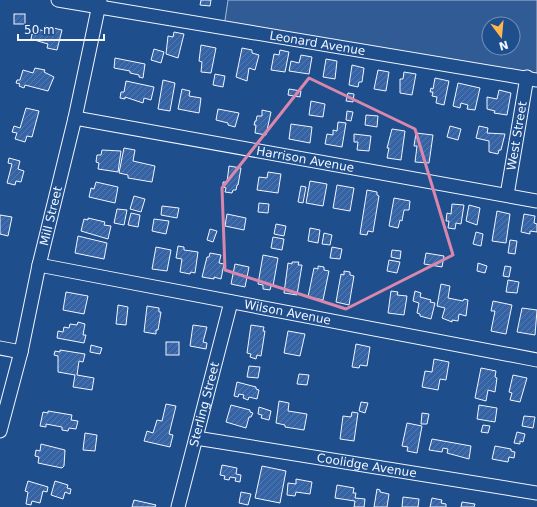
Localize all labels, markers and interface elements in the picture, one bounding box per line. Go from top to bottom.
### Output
scale bar [18,16,104,42]
north arrow [481,16,521,56]
text: 50 m [24,23,55,37]
street label: Leonard Avenue [268,28,366,58]
text: N [497,38,510,53]
street label: West Street [504,100,530,171]
street label: Harrison Avenue [255,144,355,175]
street label: Mill Street [37,185,65,247]
street label: Wilson Avenue [243,297,332,328]
street label: Sterling Street [187,360,222,448]
street label: Coolidge Avenue [316,451,418,480]

